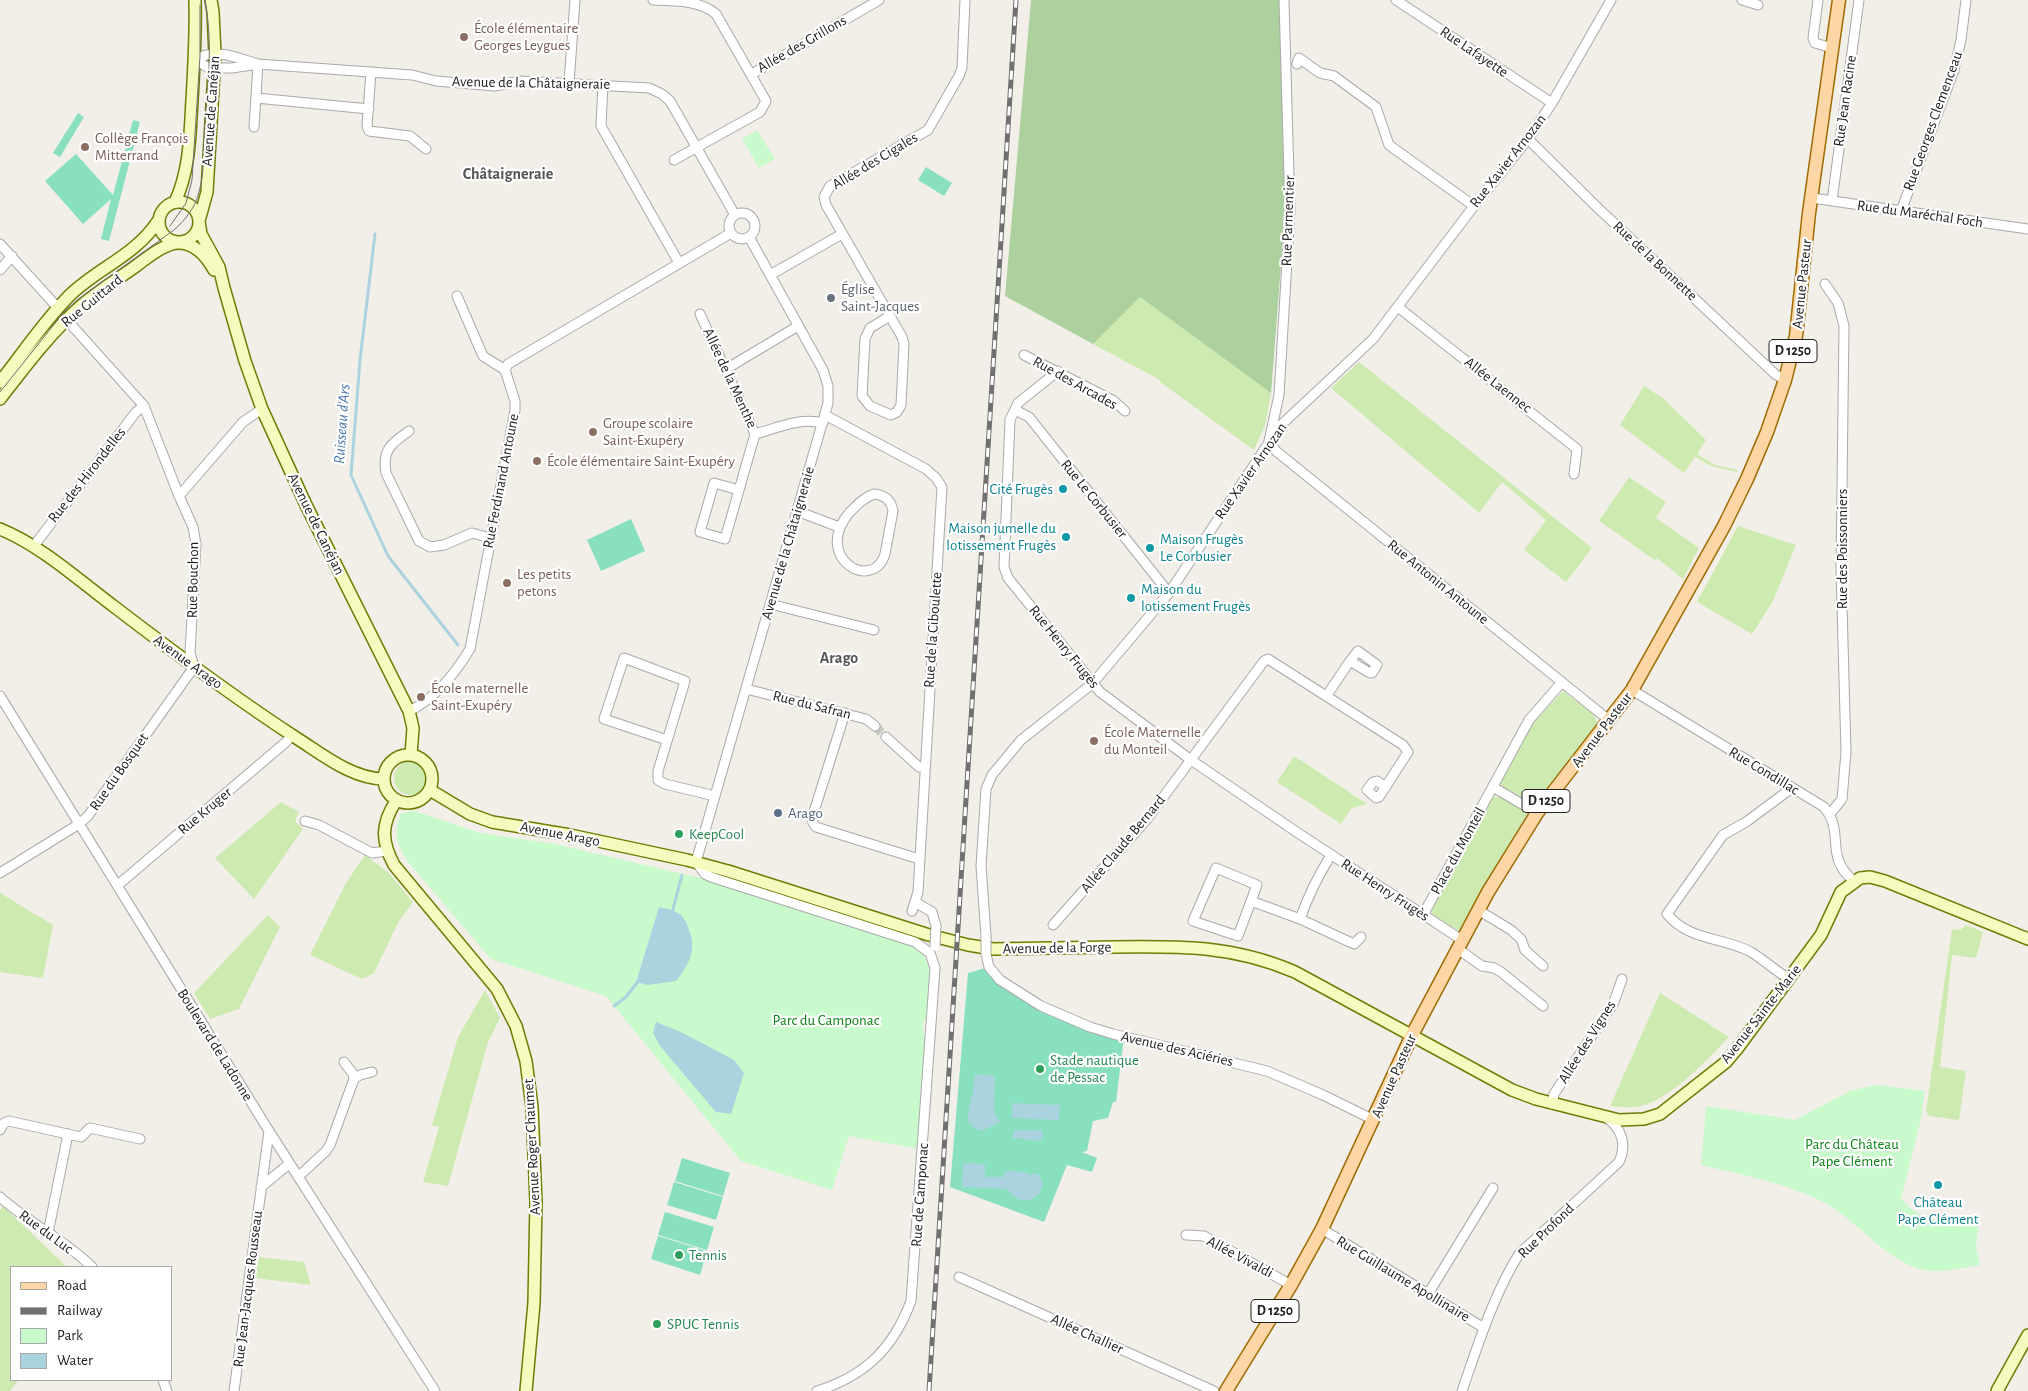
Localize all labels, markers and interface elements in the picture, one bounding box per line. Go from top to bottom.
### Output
street label: Allée des Grillons [754,11,850,77]
place label: École élémentaire Georges Leygues [474,19,578,54]
street label: Rue Lafayette [1436,23,1512,81]
marker: École élémentaire Georges Leygues [458,31,470,43]
street label: Rue Georges Clemenceau [1899,49,1967,193]
street label: Rue Jean Racine [1830,54,1860,148]
street label: Avenue de Canéjan [198,55,224,167]
street label: Avenue de la Châtaigneraie [452,73,610,93]
street label: Rue Xavier Arnozan [1466,111,1550,211]
street label: Allée des Cigales [829,128,921,194]
place label: Collège François Mitterrand [95,129,188,164]
marker: Collège François Mitterrand [79,141,91,153]
district label: Châtaigneraie [463,164,553,184]
street label: Rue Parmentier [1277,175,1299,267]
street label: Rue du Maréchal Foch [1856,196,1984,232]
street label: Rue de la Bonnette [1609,217,1701,305]
street label: Avenue Pasteur [1788,238,1816,330]
street label: Rue Guittard [58,271,126,331]
place label: Église Saint-Jacques [841,280,920,315]
marker: Église Saint-Jacques [825,292,837,304]
street label: Allée de la Menthe [699,325,761,431]
road number: D 1250 [1769,340,1817,362]
street label: Rue des Arcades [1030,352,1120,414]
street label: Allée Laennec [1461,353,1535,417]
water label: Ruisseau d'Ars [330,383,354,465]
street label: Rue Ferdinand Antoune [479,412,523,550]
place label: Groupe scolaire Saint-Exupéry [603,414,693,449]
street label: Rue Xavier Arnozan [1211,419,1291,523]
street label: Rue des Hirondelles [44,424,130,526]
marker: Groupe scolaire Saint-Exupéry [587,426,599,438]
place label: École élémentaire Saint-Exupéry [547,452,735,470]
marker: École élémentaire Saint-Exupéry [531,455,543,467]
street label: Rue Le Corbusier [1057,456,1131,542]
street label: Avenue de la Châtaigneraie [758,464,818,622]
street label: Avenue de Canéjan [284,470,348,578]
place label: Cité Frugès [989,480,1053,498]
marker: Cité Frugès [1057,483,1069,495]
street label: Rue des Poissonniers [1833,489,1851,609]
place label: Maison jumelle du lotissement Frugès [946,519,1056,554]
place label: Maison Frugès Le Corbusier [1160,530,1243,565]
marker: Maison jumelle du lotissement Frugès [1060,531,1072,543]
street label: Rue Antonin Antoune [1384,536,1492,628]
street label: Rue Bouchon [183,542,203,618]
marker: Maison Frugès Le Corbusier [1144,542,1156,554]
place label: Les petits petons [517,565,571,600]
street label: Rue de la Ciboulette [920,571,946,689]
marker: Les petits petons [501,577,513,589]
place label: Maison du lotissement Frugès [1141,580,1251,615]
marker: Maison du lotissement Frugès [1125,592,1137,604]
street label: Rue Henry Frugès [1025,602,1103,692]
street label: Avenue Arago [150,631,226,693]
district label: Arago [820,648,858,668]
place label: École maternelle Saint-Exupéry [431,679,528,714]
street label: Rue du Safran [771,687,853,723]
street label: Avenue Pasteur [1568,689,1636,771]
marker: École maternelle Saint-Exupéry [415,691,427,703]
place label: École Maternelle du Monteil [1104,723,1201,758]
street label: Rue du Bosquet [86,730,152,814]
marker: École Maternelle du Monteil [1088,735,1100,747]
street label: Rue Condillac [1726,743,1802,799]
street label: Rue Kruger [174,783,236,839]
road number: D 1250 [1522,789,1570,812]
street label: Allée Claude Bernard [1077,791,1169,897]
place label: Arago [788,804,823,822]
street label: Place du Monteil [1427,804,1489,898]
marker: Arago [772,807,784,819]
street label: Avenue Arago [519,817,601,851]
place label: KeepCool [689,825,744,843]
marker: KeepCool [673,828,685,840]
street label: Rue Henry Frugès [1337,855,1433,925]
street label: Avenue de la Forge [1002,938,1112,958]
street label: Avenue Sainte-Marie [1717,961,1805,1067]
street label: Boulevard de Ladonne [173,986,257,1104]
street label: Allée des Vignes [1554,997,1620,1087]
park label: Parc du Camponac [772,1011,880,1029]
street label: Avenue des Aciéries [1119,1027,1235,1071]
street label: Avenue Pasteur [1367,1031,1421,1121]
place label: Stade nautique de Pessac [1050,1051,1139,1086]
marker: Stade nautique de Pessac [1034,1063,1046,1075]
street label: Avenue Roger Chaumet [519,1078,545,1216]
park label: Parc du Château Pape Clément [1805,1135,1899,1170]
street label: Rue de Camponac [907,1142,933,1248]
marker: Château Pape Clément [1932,1179,1944,1191]
place label: Château Pape Clément [1897,1193,1979,1228]
street label: Rue Profond [1514,1200,1578,1262]
street label: Rue du Luc [15,1206,77,1258]
street label: Rue Jean-Jacques Rousseau [229,1210,267,1368]
street label: Allée Vivaldi [1204,1232,1276,1282]
street label: Rue Guillaume Apollinaire [1333,1232,1473,1326]
place label: Tennis [689,1246,727,1264]
marker: Tennis [673,1249,685,1261]
legend [10,1266,172,1381]
text: Road [57,1278,87,1293]
road number: D 1250 [1251,1300,1299,1322]
text: Railway [57,1303,102,1318]
street label: Allée Challier [1048,1310,1126,1358]
place label: SPUC Tennis [667,1315,739,1333]
marker: SPUC Tennis [651,1318,663,1330]
text: Park [57,1328,83,1343]
text: Water [57,1353,93,1368]

